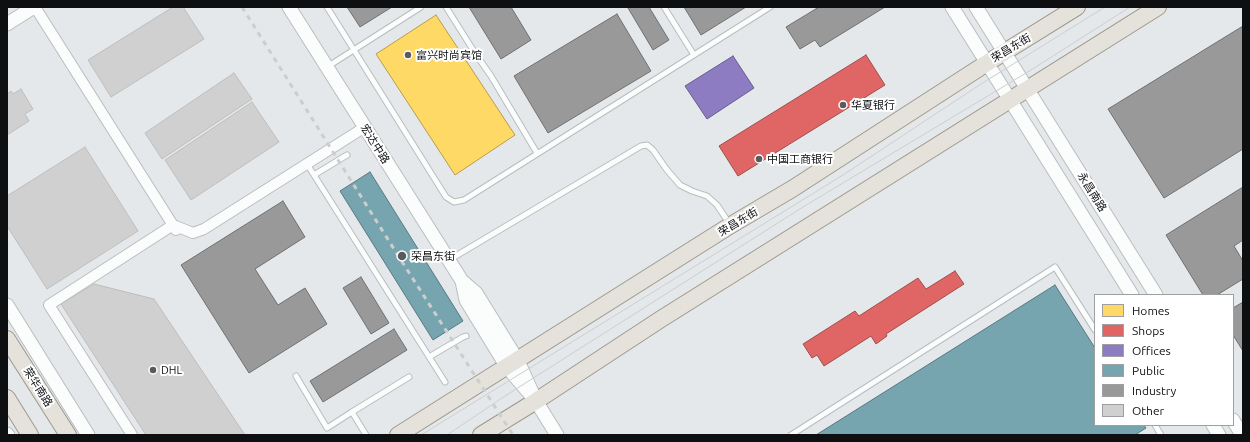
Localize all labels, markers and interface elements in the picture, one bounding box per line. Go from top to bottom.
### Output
street label: 荣昌东街 [989,31,1033,65]
place label: 富兴时尚宾馆 [416,48,482,62]
marker: 富兴时尚宾馆 [403,50,413,60]
place label: 华夏银行 [851,98,895,112]
marker: 华夏银行 [838,100,848,110]
street label: 宏达中路 [358,122,392,166]
place label: 中国工商银行 [767,152,833,166]
marker: 中国工商银行 [754,154,764,164]
street label: 永昌南路 [1075,170,1109,214]
street label: 荣昌东街 [716,205,760,239]
place label: 荣昌东街 [411,249,455,263]
marker: 荣昌东街 [396,250,408,262]
legend [1094,294,1234,426]
text: Homes [1132,304,1170,317]
text: Shops [1132,324,1164,337]
text: Offices [1132,344,1171,357]
place label: DHL [161,363,182,377]
text: Public [1132,364,1165,377]
street label: 荣华南路 [21,365,55,409]
marker: DHL [148,365,158,375]
text: Industry [1132,384,1176,397]
text: Other [1132,404,1164,417]

